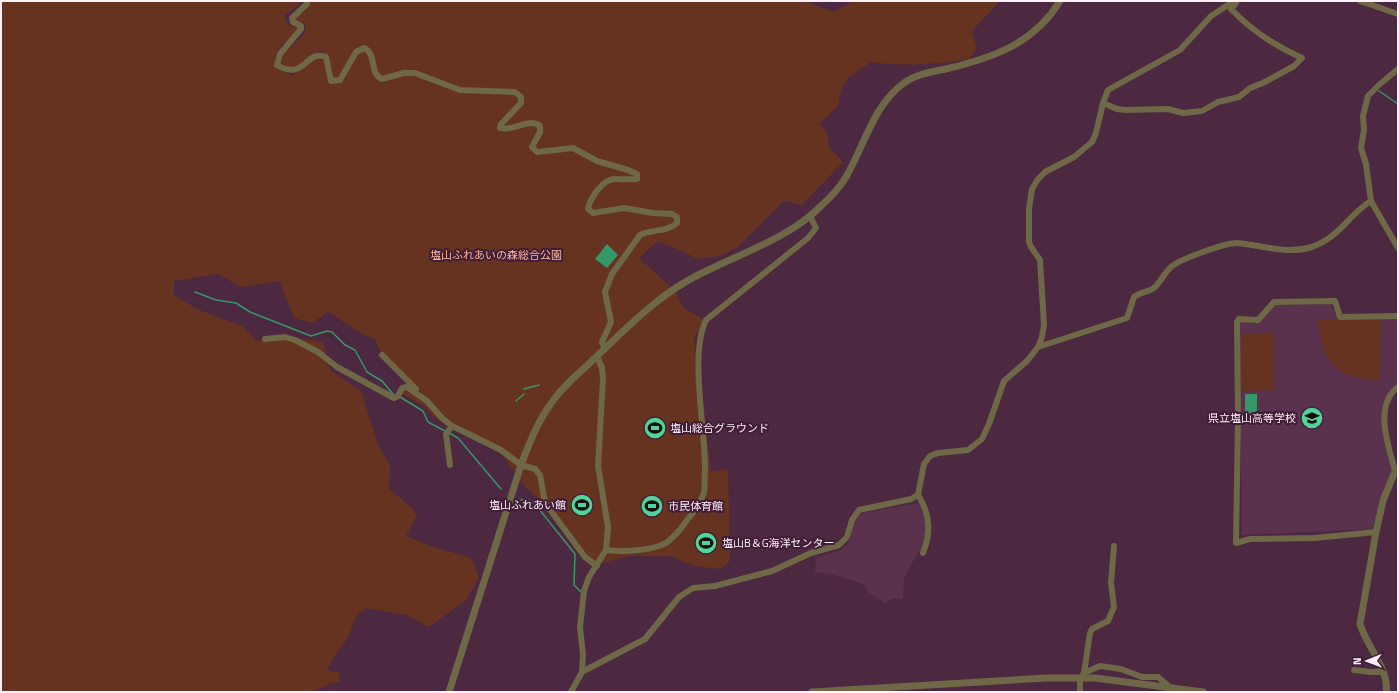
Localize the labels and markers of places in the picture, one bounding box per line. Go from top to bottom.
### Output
school or university icon: 県立塩山高等学校 [1299,405,1325,431]
place label: 県立塩山高等学校 [1208,410,1296,426]
sports icon: 塩山総合グラウンド [642,415,668,441]
place label: 塩山総合グラウンド [670,420,769,436]
sports icon: 塩山ふれあい館 [569,492,595,518]
sports icon: 市民体育館 [639,493,665,519]
place label: 塩山ふれあい館 [489,497,566,513]
place label: 市民体育館 [668,498,723,514]
sports icon: 塩山B＆G海洋センター [693,530,719,556]
place label: 塩山B＆G海洋センター [722,535,835,551]

